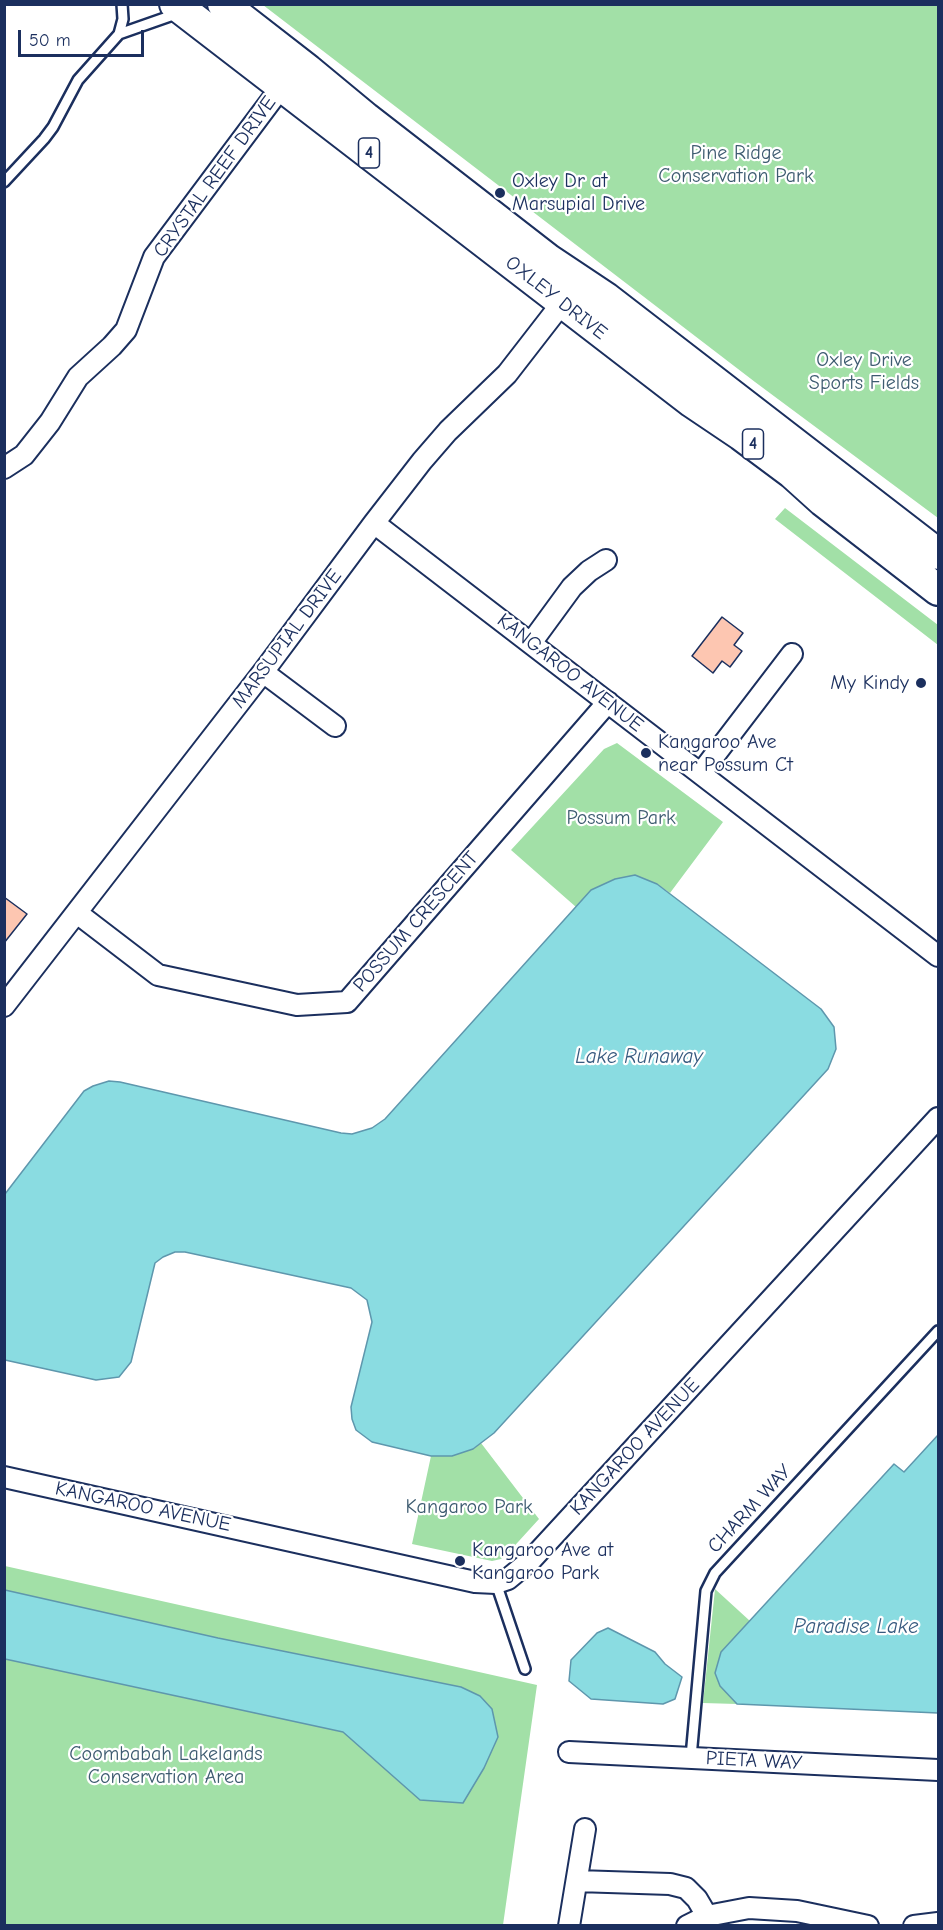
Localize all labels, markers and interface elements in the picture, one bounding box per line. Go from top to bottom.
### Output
scale bar [21,18,147,56]
text: 50 m [29,30,71,51]
street label: CRYSTAL REEF DRIVE [148,92,282,262]
road number: 4 [358,138,380,168]
park label: Pine Ridge Conservation Park [658,141,814,188]
place label: Oxley Dr at Marsupial Drive [512,169,645,216]
marker: Oxley Dr at Marsupial Drive [493,186,507,200]
street label: OXLEY DRIVE [500,251,612,345]
park label: Oxley Drive Sports Fields [809,348,919,395]
road number: 4 [742,429,764,459]
street label: MARSUPIAL DRIVE [227,565,347,713]
street label: KANGAROO AVENUE [492,608,648,738]
place label: My Kindy [830,671,909,695]
marker: My Kindy [914,676,928,690]
place label: Kangaroo Ave near Possum Ct [658,730,793,777]
marker: Kangaroo Ave near Possum Ct [639,746,653,760]
park label: Possum Park [566,806,676,830]
street label: POSSUM CRESCENT [348,847,484,997]
water label: Lake Runaway [575,1044,703,1070]
street label: KANGAROO AVENUE [565,1373,705,1521]
street label: CHARM WAY [703,1460,797,1558]
street label: KANGAROO AVENUE [53,1477,233,1537]
park label: Kangaroo Park [405,1495,533,1519]
place label: Kangaroo Ave at Kangaroo Park [472,1538,613,1585]
marker: Kangaroo Ave at Kangaroo Park [453,1554,467,1568]
water label: Paradise Lake [793,1614,919,1640]
park label: Coombabah Lakelands Conservation Area [69,1742,263,1789]
street label: PIETA WAY [705,1746,803,1776]

